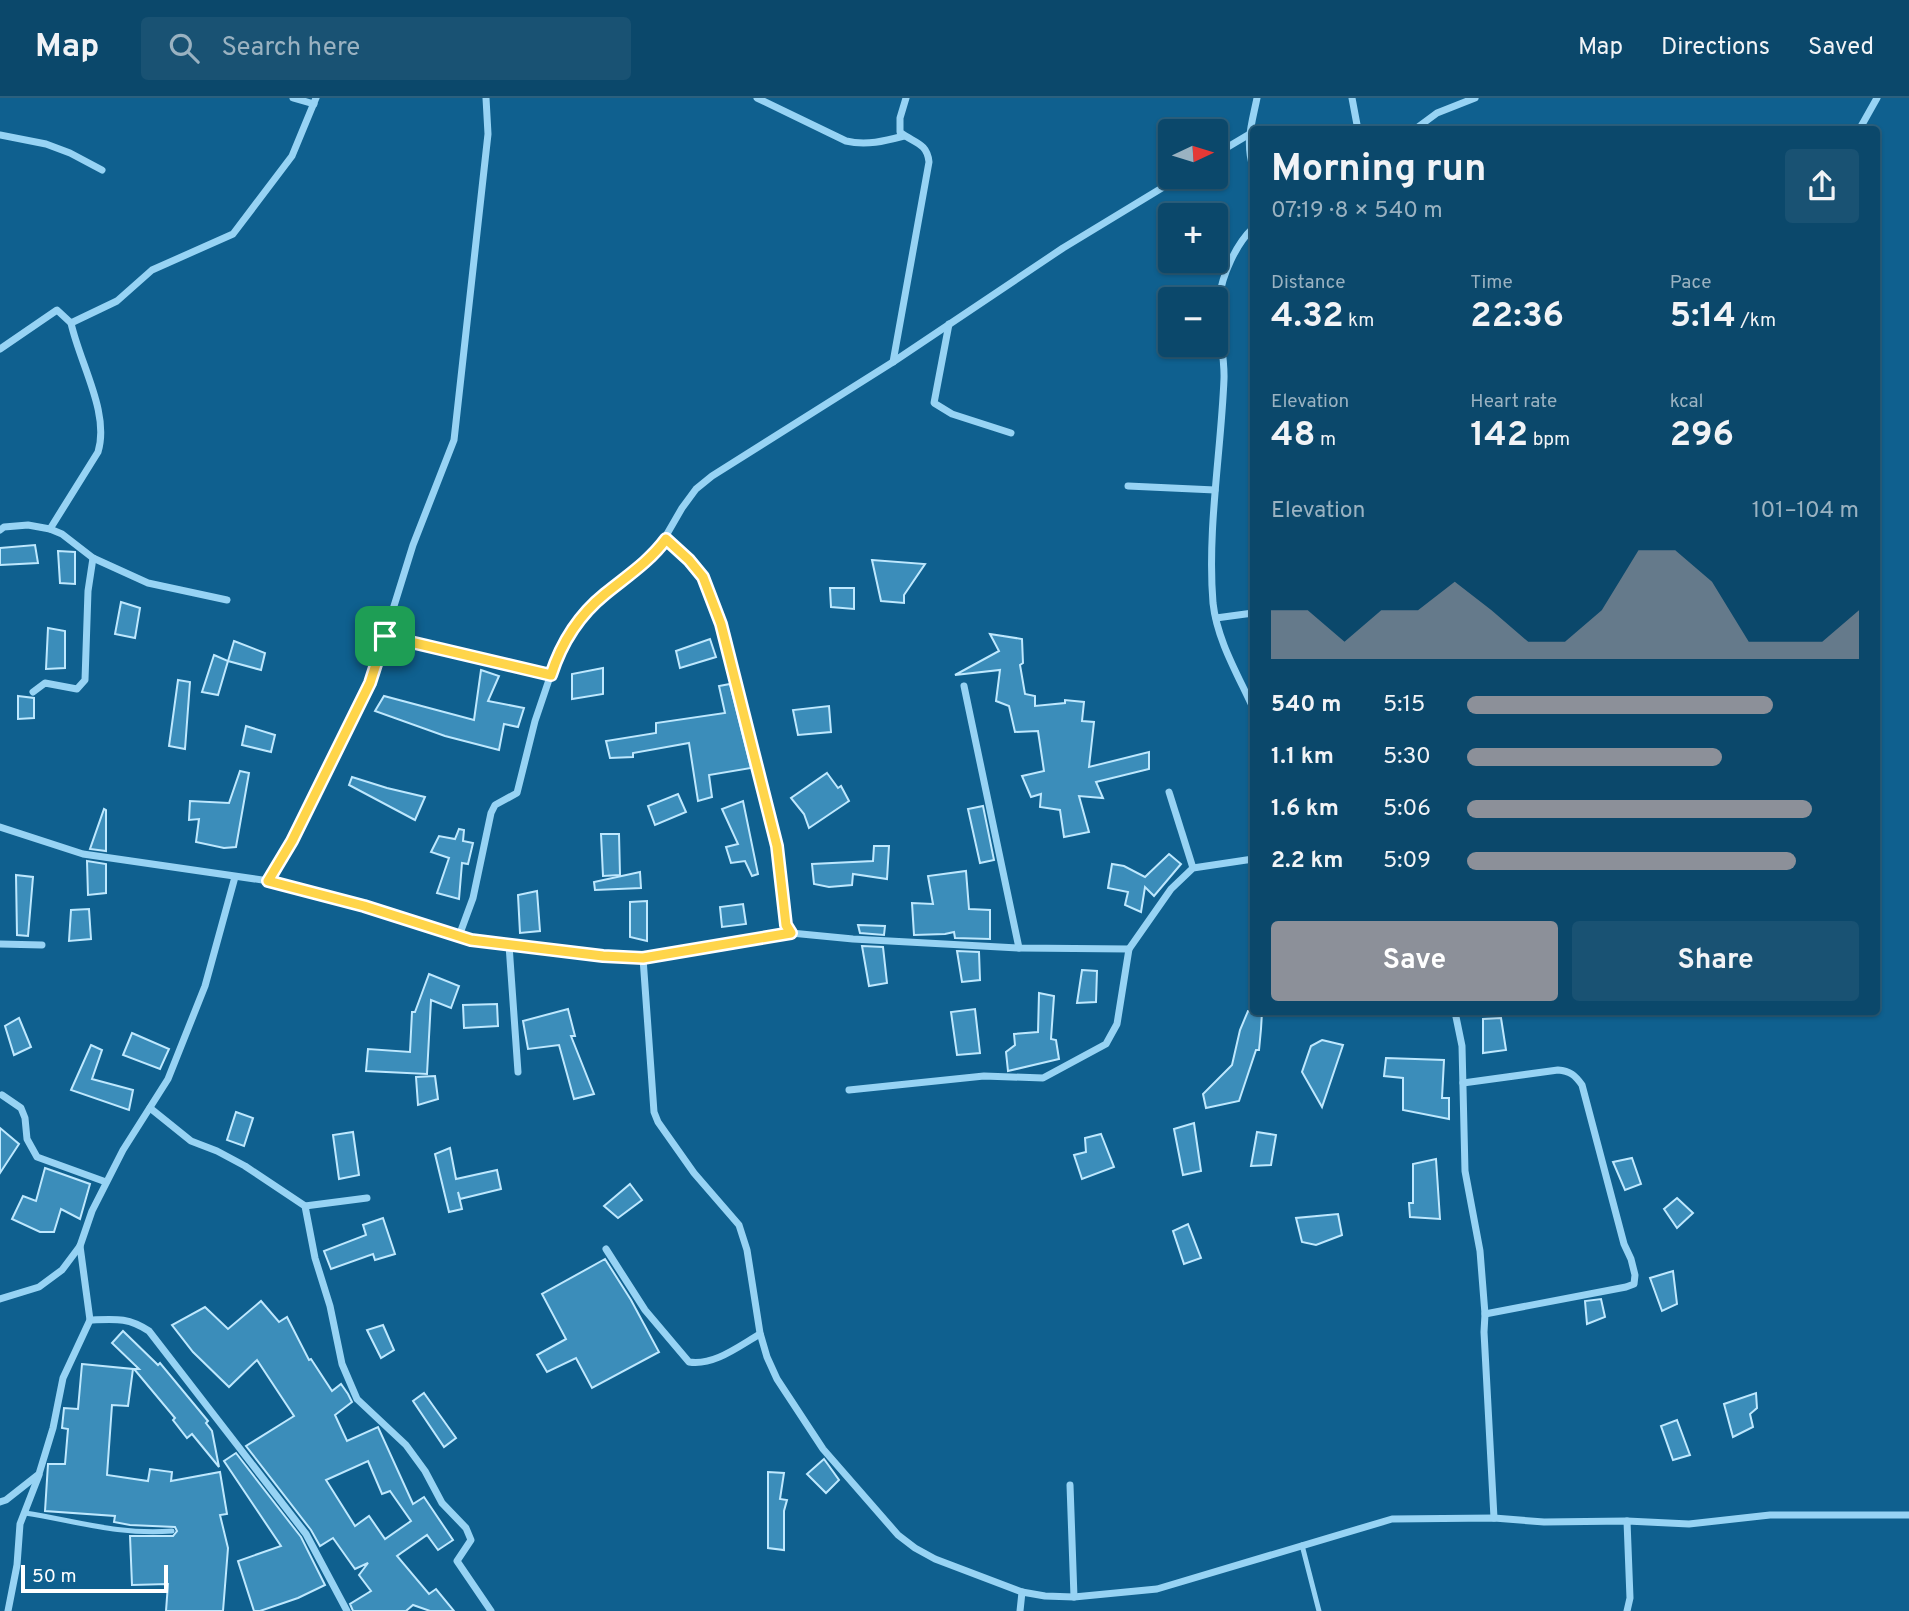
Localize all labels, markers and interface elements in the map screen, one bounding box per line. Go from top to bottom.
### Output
search box [141,17,631,80]
text: Map [35,27,99,69]
icon: search [165,29,203,67]
text: Search here [221,32,360,65]
text: Map [1578,33,1623,63]
text: Directions [1661,33,1770,63]
text: Saved [1808,33,1874,63]
north arrow [1158,119,1228,189]
map controls [1158,119,1228,357]
text: Morning run [1271,146,1487,195]
button: share [1785,149,1859,223]
text: 07:19 · 8 × 540 m [1271,197,1443,226]
button: + [1158,203,1228,273]
text: Distance [1271,271,1346,295]
text: Time [1470,271,1513,295]
text: Pace [1670,271,1711,295]
button: − [1158,287,1228,357]
text: 4.32 [1271,295,1344,339]
text: 22:36 [1470,295,1564,339]
text: 5:14 [1670,295,1736,339]
text: km [1344,309,1374,333]
text: /km [1736,309,1776,333]
text: Elevation [1271,390,1349,414]
text: Heart rate [1470,390,1557,414]
text: kcal [1670,390,1703,414]
text: 48 [1271,414,1316,458]
text: 142 [1470,414,1528,458]
text: 296 [1670,414,1734,458]
text: m [1316,428,1336,452]
text: bpm [1528,428,1570,452]
text: Elevation [1271,497,1366,526]
text: 101–104 m [1752,497,1859,526]
pin [355,606,415,666]
icon: arrive [366,617,404,655]
text: 540 m [1271,691,1341,720]
text: 5:15 [1383,691,1425,720]
text: 1.1 km [1271,743,1334,772]
text: 5:30 [1383,743,1431,772]
text: 1.6 km [1271,795,1339,824]
text: 5:06 [1383,795,1431,824]
text: 2.2 km [1271,847,1344,876]
text: 5:09 [1383,847,1431,876]
button: Save [1271,921,1558,1001]
button: Share [1572,921,1859,1001]
scale bar [21,1562,168,1594]
text: 50 m [32,1565,77,1589]

